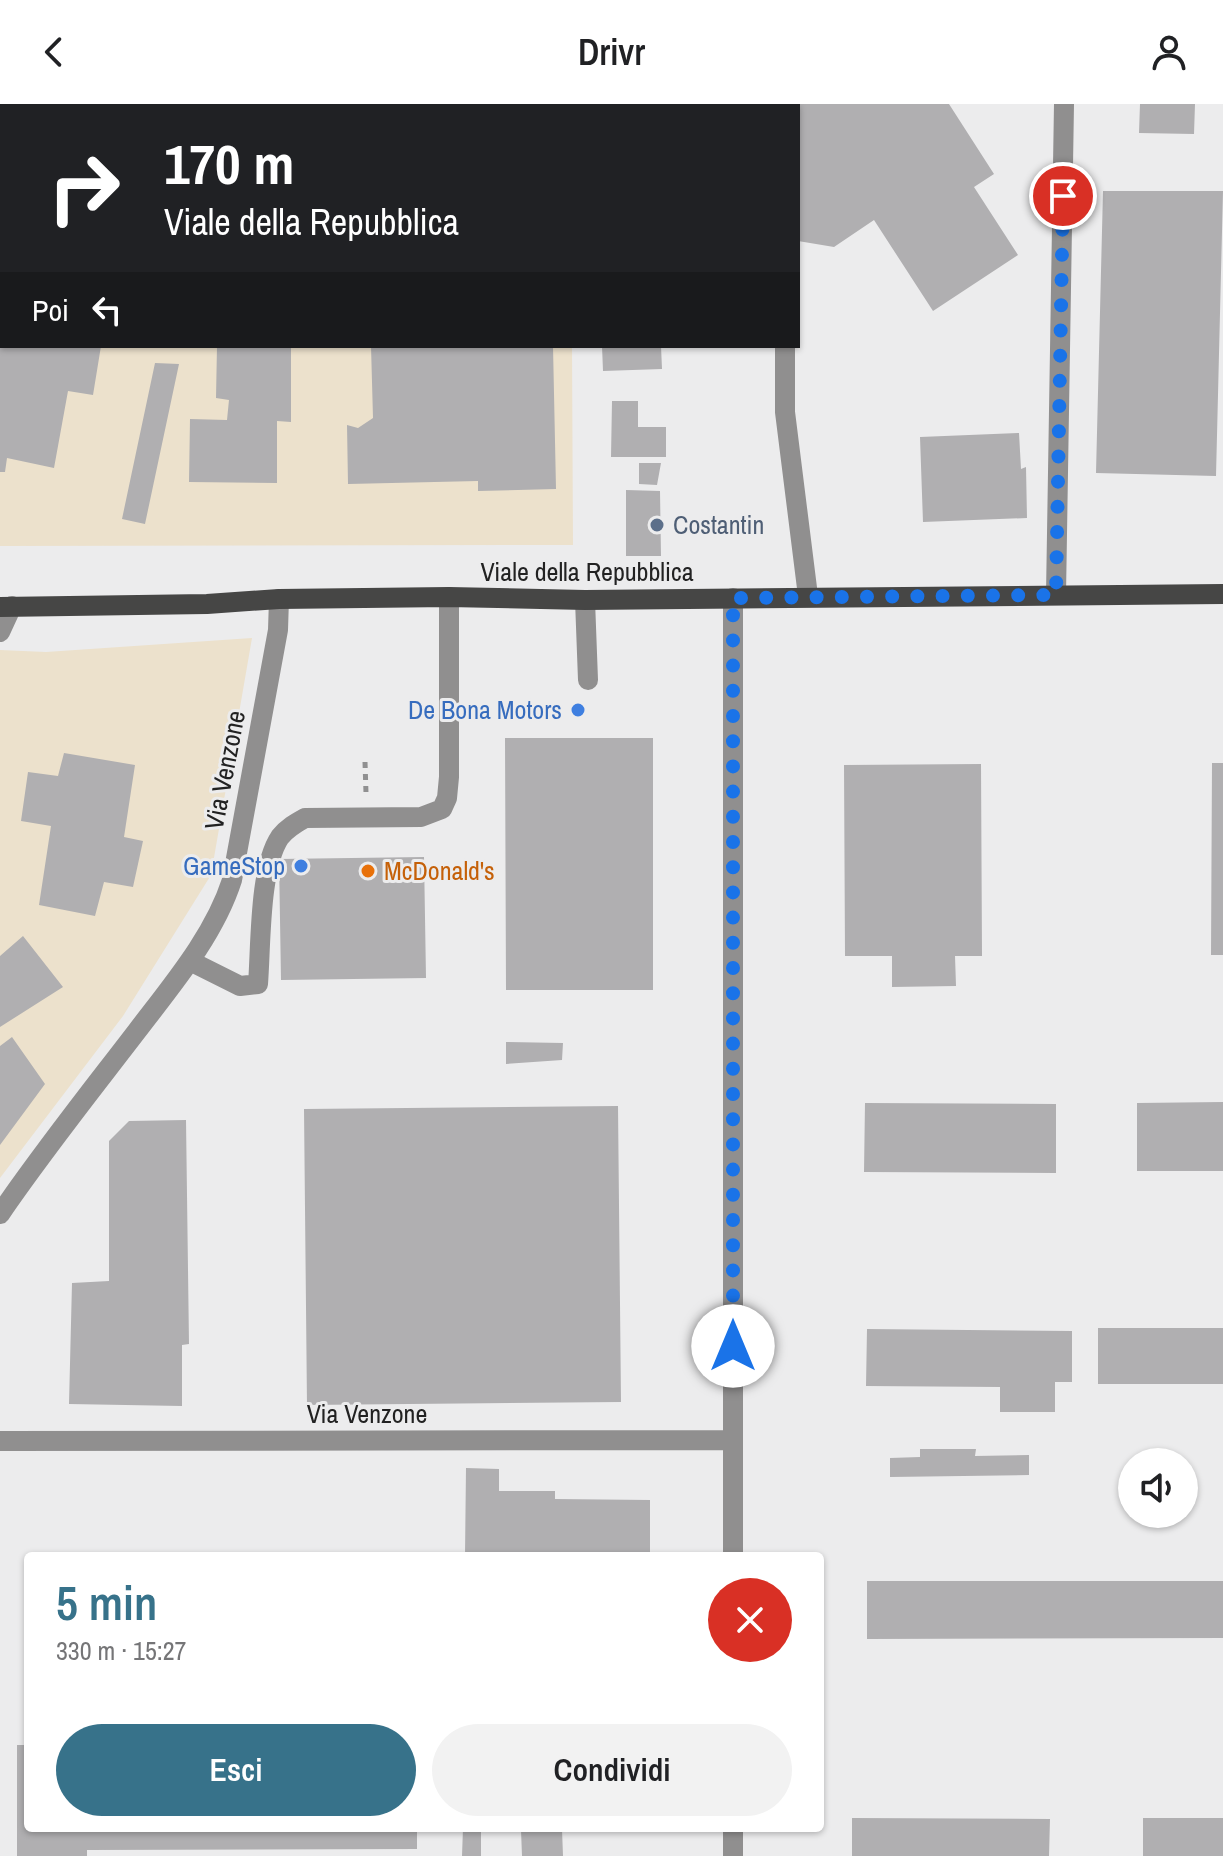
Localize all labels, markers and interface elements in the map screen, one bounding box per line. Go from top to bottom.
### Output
text: Drivr [578,28,645,76]
icon: back [32,30,76,74]
icon: person [1147,30,1191,74]
text: 170 m [164,126,294,201]
icon: right [32,136,136,240]
pin [1029,162,1097,230]
icon: arrive [1041,174,1085,218]
text: Viale della Repubblica [164,198,459,246]
icon: left [85,288,129,332]
text: Poi [32,290,69,330]
place label: Costantin [673,507,764,542]
marker: Costantin [648,516,666,534]
street label: Viale della Repubblica [481,554,694,589]
place label: De Bona Motors [408,692,562,727]
marker: De Bona Motors [569,701,587,719]
street label: Via Venzone [196,707,253,832]
place label: GameStop [183,848,285,883]
place label: McDonald's [384,853,495,888]
marker: GameStop [292,857,310,875]
marker: McDonald's [359,862,377,880]
position arrow [691,1304,775,1388]
street label: Via Venzone [307,1396,427,1431]
map controls [1118,1448,1198,1528]
button: sound [1118,1448,1198,1528]
text: 5 min [56,1570,157,1635]
button: close [708,1578,792,1662]
text: 330 m · 15:27 [56,1633,186,1668]
button: Esci [56,1724,416,1816]
button: Condividi [432,1724,792,1816]

